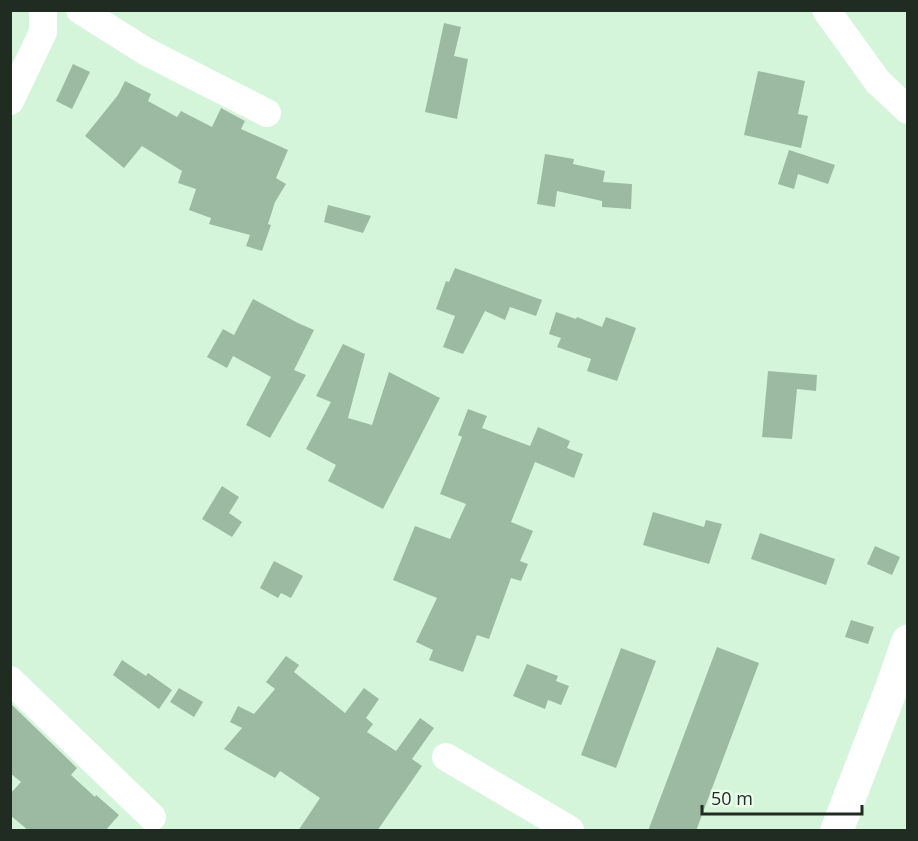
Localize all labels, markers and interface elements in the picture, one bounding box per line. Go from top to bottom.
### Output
scale bar [702,778,862,816]
text: 50 m [711,786,753,810]

